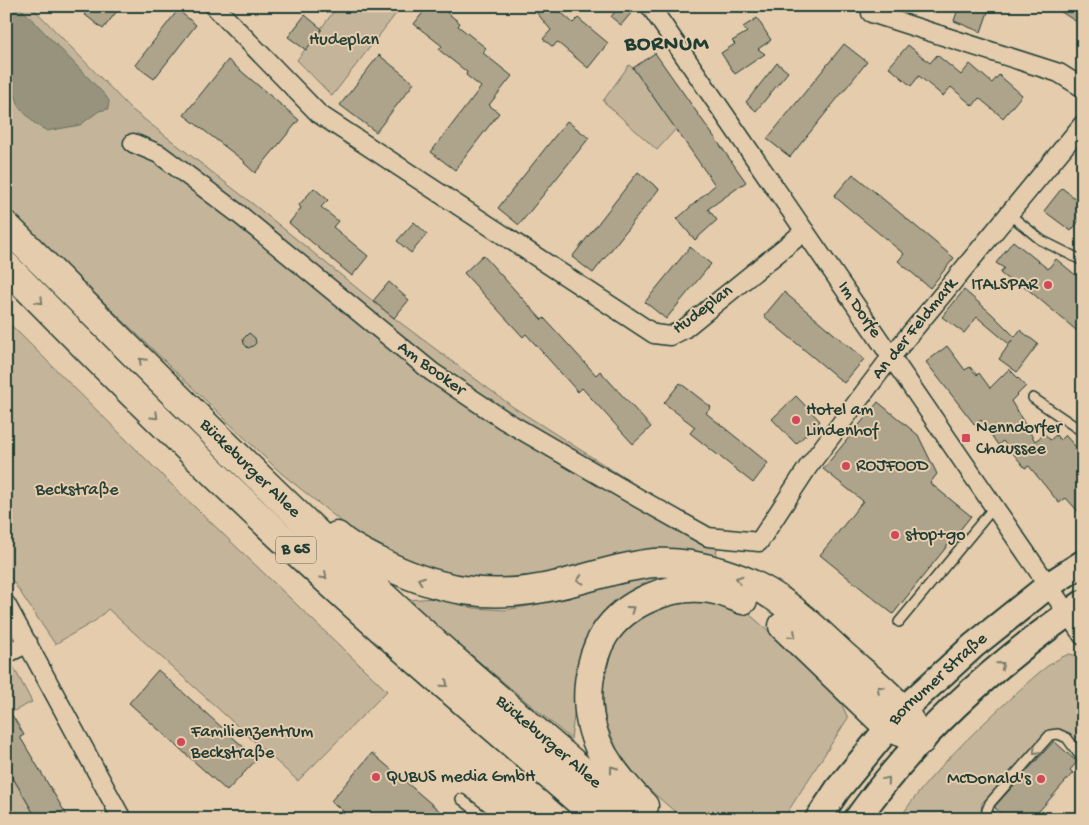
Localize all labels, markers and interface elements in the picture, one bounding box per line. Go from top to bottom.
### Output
park label: Hudeplan [309,30,379,51]
district label: BORNUM [624,32,709,58]
street label: An der Feldmark [868,273,963,384]
place label: ITALSPAR [971,275,1039,296]
street label: Im Dorfe [833,278,886,343]
marker: ITALSPAR [1042,279,1054,291]
street label: Hudeplan [669,280,738,339]
one-way arrow [34,296,43,305]
street label: Am Booker [393,337,471,402]
one-way arrow [139,358,148,367]
place label: Hotel am Lindenhof [806,400,879,442]
one-way arrow [149,410,158,419]
street label: Bückeburger Allee [195,414,305,523]
marker: Hotel am Lindenhof [790,414,802,426]
place label: Nenndorfer Chaussee [976,418,1063,460]
marker: Nenndorfer Chaussee [960,432,972,444]
place label: ROJFOOD [856,456,929,477]
marker: ROJFOOD [840,460,852,472]
park label: Beckstraße [34,480,119,501]
place label: stop+go [905,525,966,546]
marker: stop+go [889,529,901,541]
road number: B 65 [276,536,316,564]
one-way arrow [318,570,327,579]
one-way arrow [576,574,585,585]
one-way arrow [735,575,743,585]
one-way arrow [417,576,425,586]
one-way arrow [625,606,635,615]
street label: Bornumer Straße [883,628,992,730]
one-way arrow [787,629,796,638]
one-way arrow [995,663,1004,671]
one-way arrow [439,679,448,687]
one-way arrow [876,686,885,695]
street label: Bückeburger Allee [491,690,606,794]
place label: Familienzentrum Beckstraße [190,722,314,764]
marker: Familienzentrum Beckstraße [175,736,187,748]
one-way arrow [1033,745,1042,754]
one-way arrow [610,765,619,775]
place label: QUBUS media GmbH [386,767,536,788]
place label: McDonald's [947,769,1032,790]
marker: QUBUS media GmbH [370,771,382,783]
marker: McDonald's [1035,773,1047,785]
one-way arrow [882,777,891,786]

